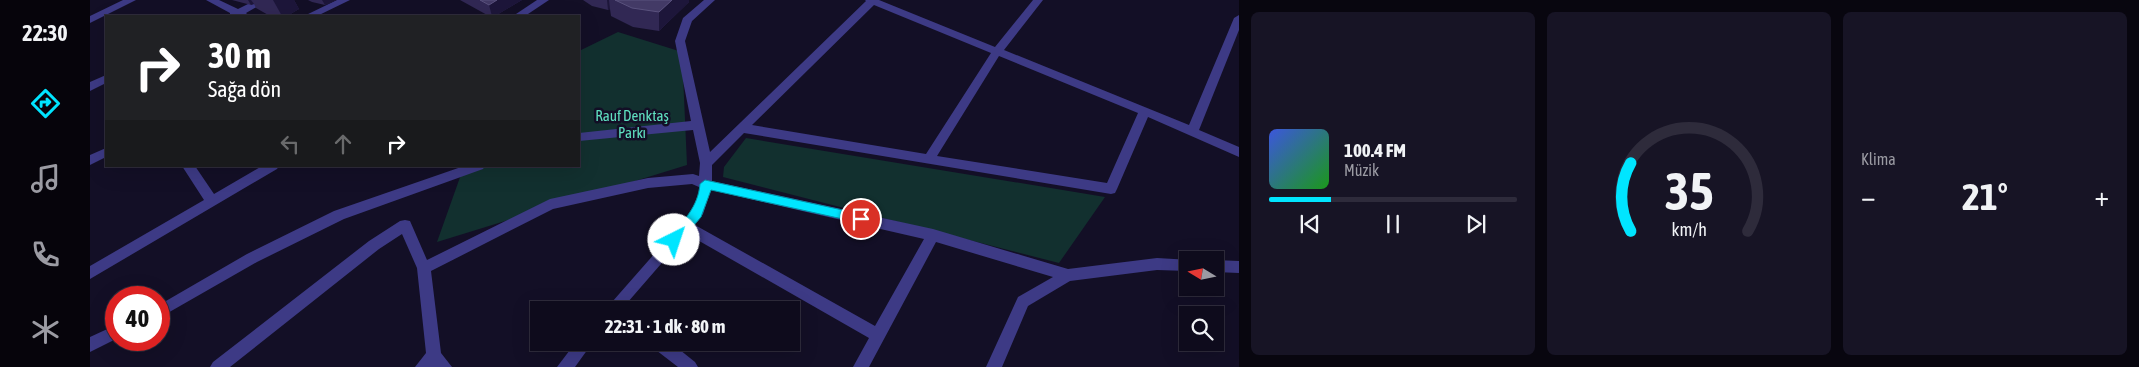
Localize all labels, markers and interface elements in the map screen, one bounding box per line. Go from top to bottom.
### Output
text: 22:30 [22,20,68,46]
icon: right [125,35,190,100]
text: 30 m [208,35,271,75]
text: Sağa dön [208,76,281,102]
icon: directions [28,86,63,121]
park label: Rauf Denktaş Parkı [595,107,669,141]
icon: left [276,130,304,158]
icon: ahead [329,130,357,158]
icon: right [382,130,410,158]
text: 100.4 FM [1344,139,1406,161]
text: Klima [1861,150,1896,168]
icon: music [28,161,63,196]
text: Müzik [1344,161,1379,179]
text: 35 [1665,161,1713,221]
text: 21° [1962,175,2008,218]
text: − [1861,180,1876,212]
text: + [2094,180,2109,212]
pin [840,198,882,240]
icon: arrive [847,205,875,233]
icon: previous [1296,210,1324,238]
icon: pause [1379,210,1407,238]
icon: next [1462,210,1490,238]
position arrow [647,213,699,265]
text: km/h [1671,219,1707,240]
icon: phone [28,237,63,272]
north arrow [1179,251,1224,296]
map controls [1179,251,1224,351]
speed limit sign: 40 [105,286,170,351]
button: search [1179,306,1224,351]
icon: climate [28,312,63,347]
text: 22:31 · 1 dk · 80 m [605,315,725,337]

